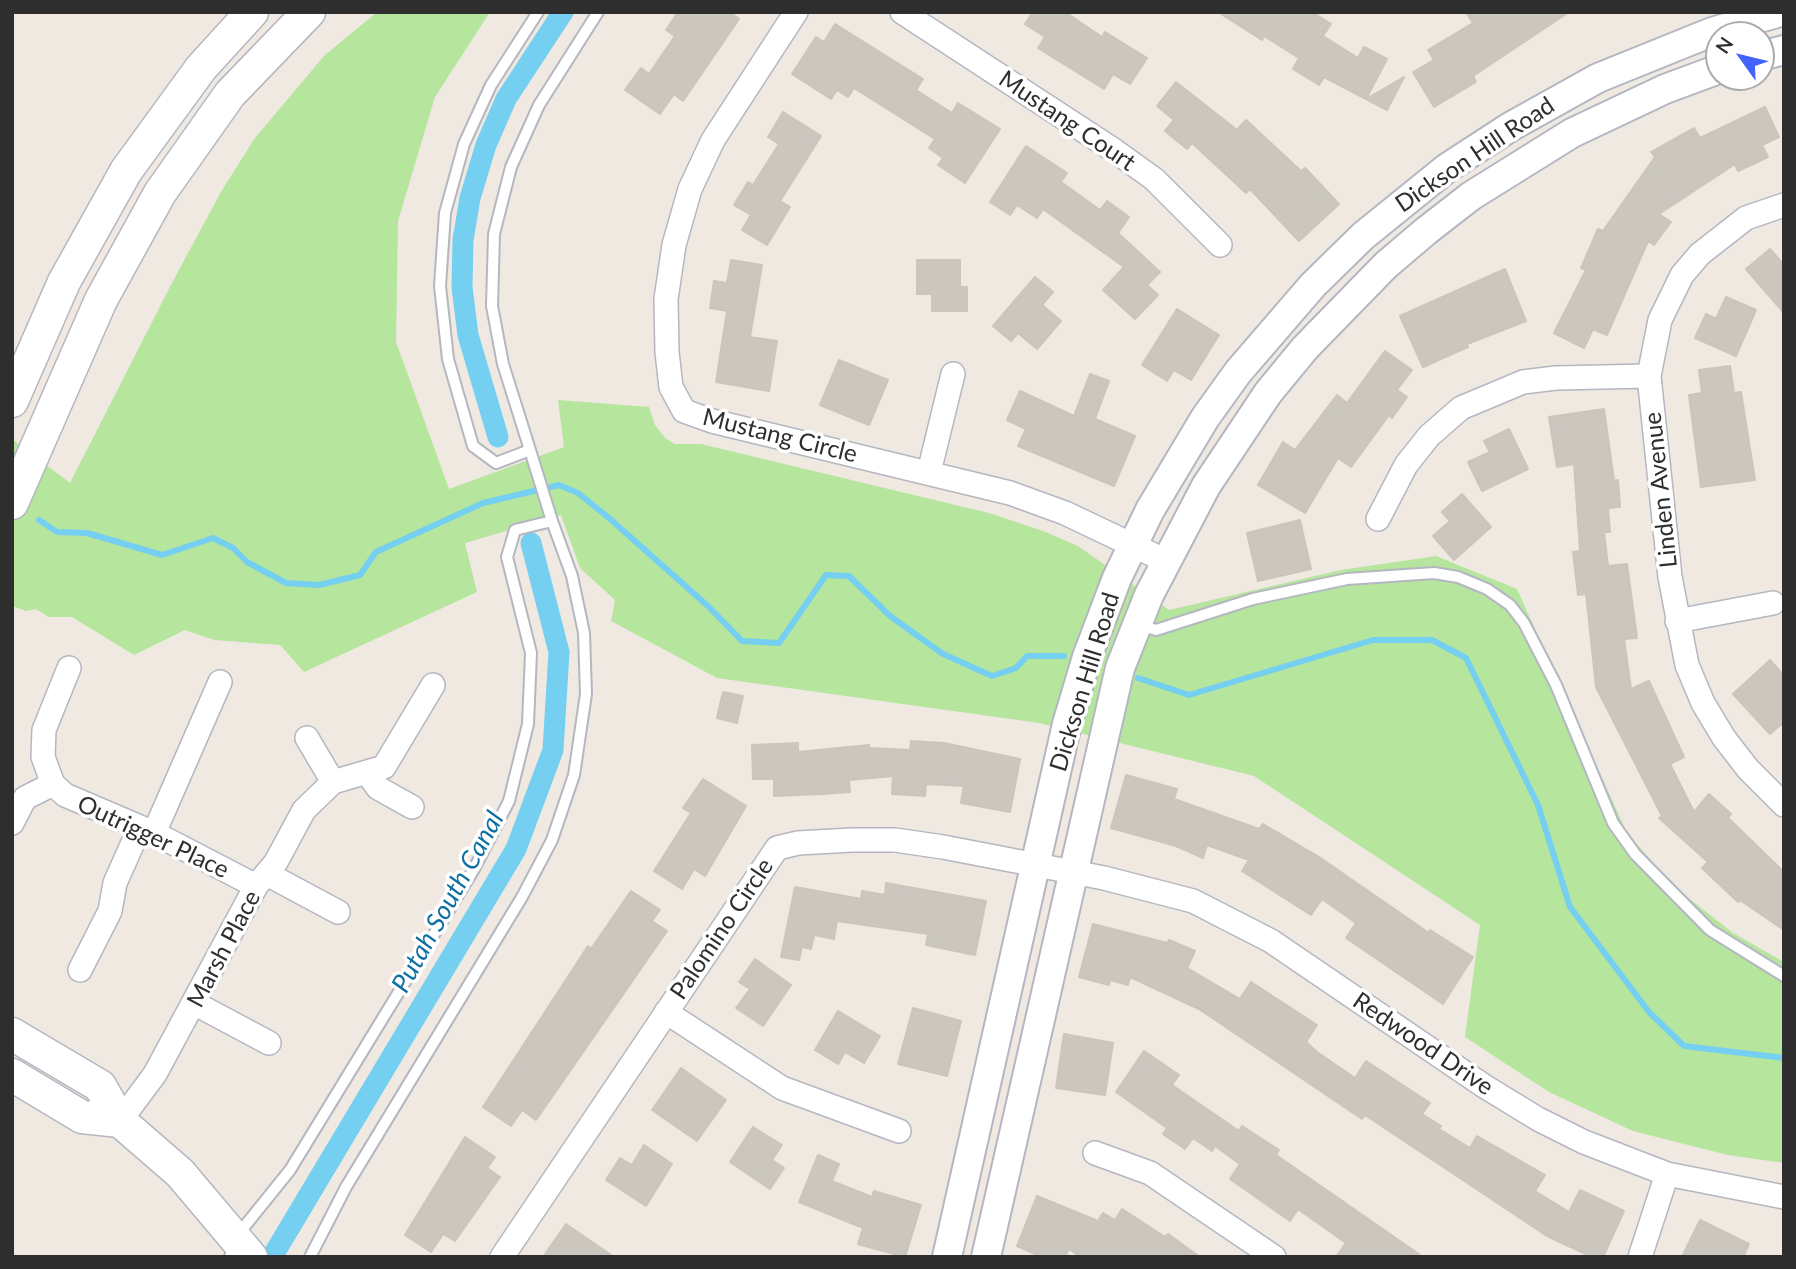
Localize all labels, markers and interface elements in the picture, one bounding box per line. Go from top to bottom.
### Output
north arrow [1705,21,1775,91]
text: N [1710,33,1737,58]
street label: Mustang Court [993,65,1141,177]
street label: Dickson Hill Road [1390,91,1560,219]
street label: Mustang Circle [700,403,860,469]
street label: Linden Avenue [1638,411,1684,569]
street label: Dickson Hill Road [1044,589,1126,775]
street label: Outrigger Place [73,789,233,885]
water label: Putah South Canal [385,806,511,998]
street label: Palomino Circle [664,853,780,1005]
street label: Marsh Place [181,886,267,1012]
street label: Redwood Drive [1347,986,1499,1102]

